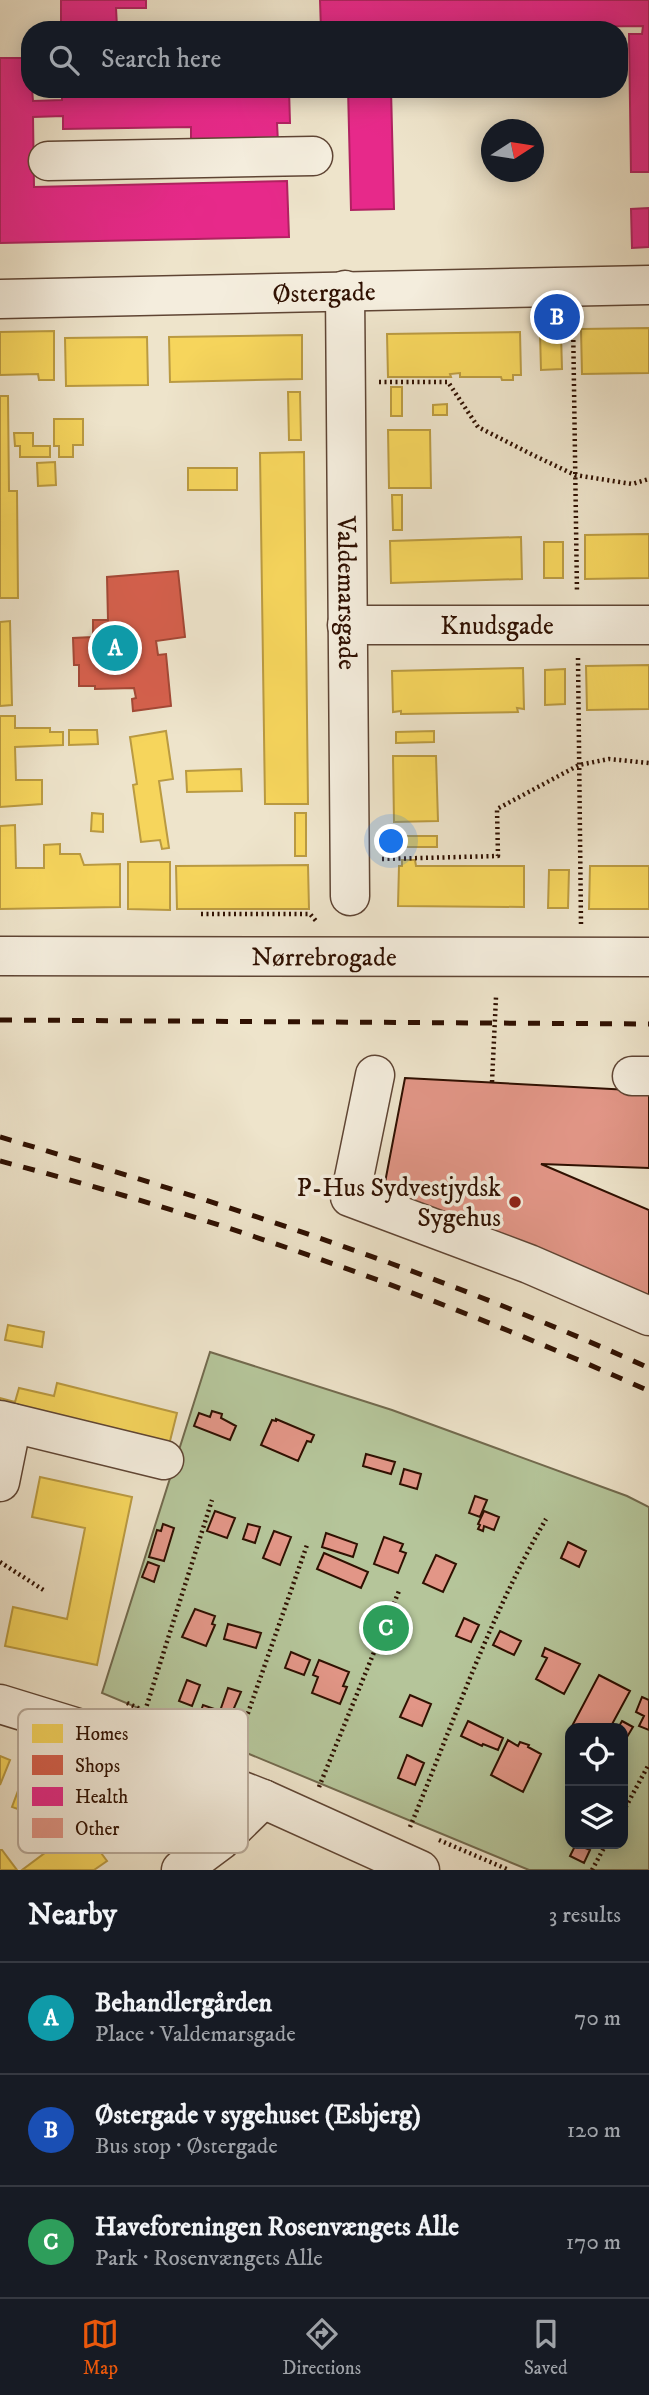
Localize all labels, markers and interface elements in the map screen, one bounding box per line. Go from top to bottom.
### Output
search box [21,21,628,98]
icon: search [45,41,83,79]
text: Search here [101,43,221,76]
north arrow [481,119,544,182]
street label: Østergade [272,276,376,311]
pin: B [534,291,580,343]
street label: Valdemarsgade [329,515,363,670]
street label: Knudsgade [440,610,554,643]
pin: A [92,622,138,674]
your location [374,824,408,858]
street label: Nørrebrogade [251,941,397,975]
place label: P-Hus Sydvestjydsk Sygehus [297,1172,501,1235]
marker: P-Hus Sydvestjydsk Sygehus [507,1194,523,1210]
pin: C [363,1602,409,1654]
legend [18,1709,248,1853]
text: Homes [75,1723,128,1746]
map controls [565,1723,628,1849]
button: locate [565,1723,628,1786]
text: Shops [75,1755,120,1778]
text: Health [75,1786,128,1809]
button: layers [565,1786,628,1849]
text: Other [75,1818,119,1841]
text: Nearby [28,1897,117,1934]
text: 3 results [549,1901,621,1930]
text: Behandlergården [95,1987,272,2020]
text: A [44,2004,58,2033]
text: 70 m [574,2004,621,2033]
text: Place · Valdemarsgade [95,2020,296,2049]
text: Østergade v sygehuset (Esbjerg) [95,2099,421,2132]
text: B [44,2116,58,2145]
text: 120 m [567,2116,621,2145]
text: Bus stop · Østergade [95,2132,278,2161]
text: Haveforeningen Rosenvængets Alle [95,2211,459,2244]
text: C [43,2228,59,2257]
text: 170 m [566,2228,621,2257]
text: Park · Rosenvængets Alle [95,2244,323,2273]
tab: Map [81,2315,119,2380]
tab: Directions [282,2315,361,2380]
tab: Saved [524,2315,568,2380]

